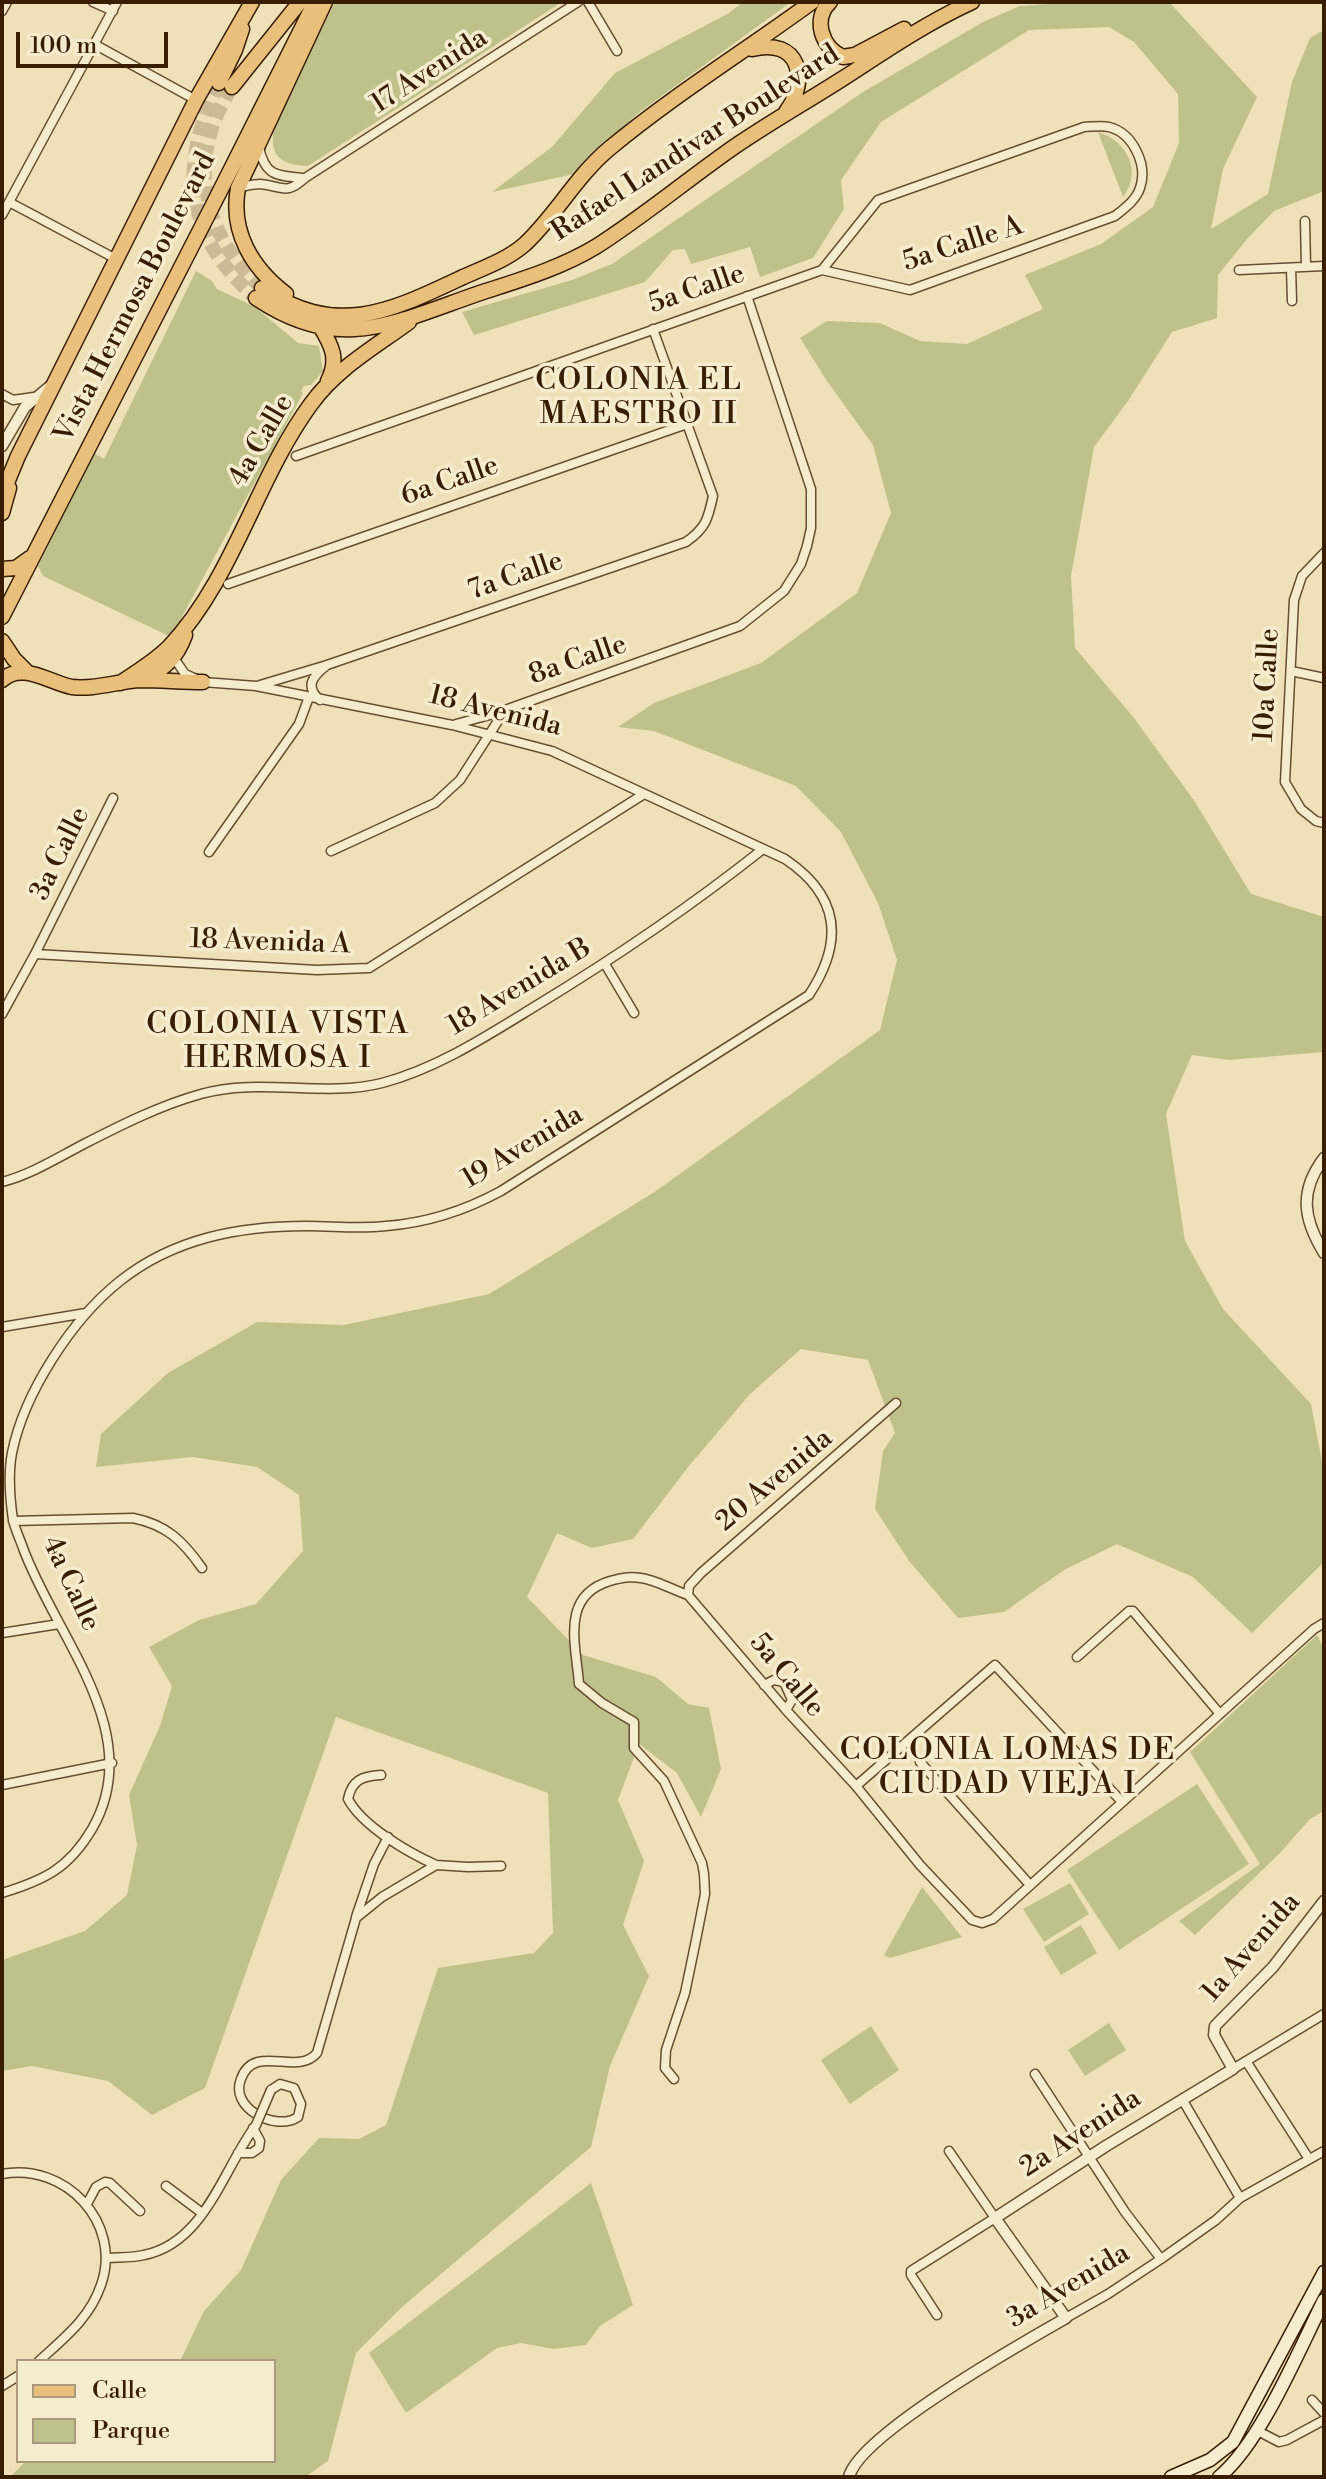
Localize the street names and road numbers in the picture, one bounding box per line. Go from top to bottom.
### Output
street label: 17 Avenida [366,22,494,122]
street label: Rafael Landivar Boulevard [546,38,846,250]
street label: Vista Hermosa Boulevard [48,147,224,449]
street label: 5a Calle A [899,210,1027,280]
street label: 5a Calle [644,258,750,322]
street label: 4a Calle [222,389,302,493]
street label: 6a Calle [397,450,503,514]
street label: 7a Calle [464,545,568,609]
street label: 10a Calle [1248,627,1288,743]
street label: 8a Calle [525,629,631,693]
street label: 18 Avenida [425,679,565,745]
street label: 3a Calle [24,802,98,906]
street label: 18 Avenida A [189,923,351,963]
street label: 18 Avenida B [442,932,598,1044]
street label: 19 Avenida [456,1099,590,1197]
street label: 20 Avenida [710,1423,840,1539]
street label: 4a Calle [33,1531,107,1637]
street label: 5a Calle [741,1627,831,1725]
street label: 1a Avenida [1196,1887,1308,2009]
street label: 2a Avenida [1014,2082,1148,2186]
street label: 3a Avenida [1002,2237,1136,2337]

